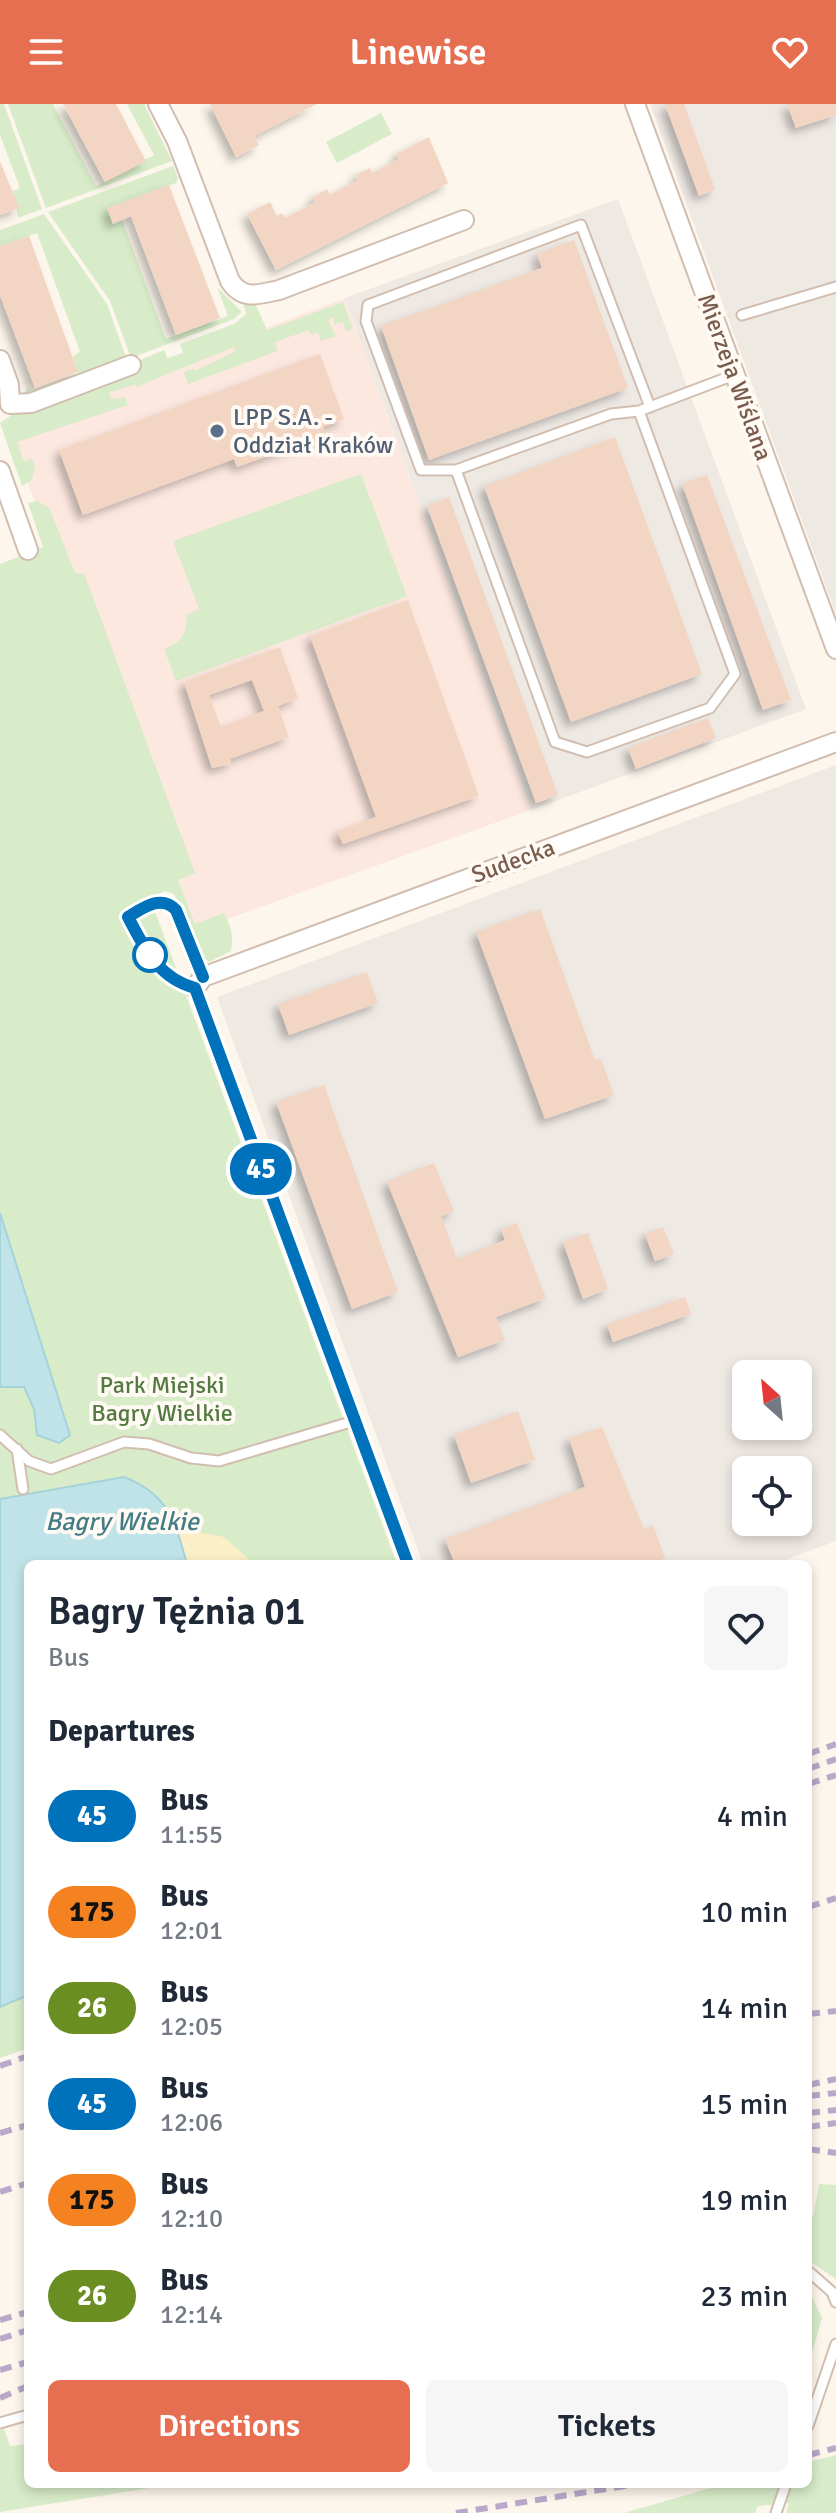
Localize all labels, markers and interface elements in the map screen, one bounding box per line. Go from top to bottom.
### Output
icon: menu [24,30,68,74]
text: Linewise [349,30,487,75]
icon: heart [768,30,812,74]
street label: Mierzeja Wiślana [691,289,779,465]
place label: LPP S.A. - Oddział Kraków [233,402,393,460]
marker: LPP S.A. - Oddział Kraków [208,422,226,440]
street label: Sudecka [467,832,559,890]
unlabelled marker [133,938,167,972]
line badge: 45 [225,1143,297,1195]
text: 45 [246,1152,276,1186]
north arrow [732,1360,812,1440]
map controls [732,1360,812,1536]
park label: Park Miejski Bagry Wielkie [91,1370,233,1428]
button: locate [732,1456,812,1536]
water label: Bagry Wielkie [45,1506,201,1538]
button: heart [704,1586,788,1670]
text: Bagry Tężnia 01 [48,1588,305,1635]
text: Bus [48,1642,89,1674]
text: Departures [48,1713,195,1750]
text: Bus [160,1782,208,1819]
text: 4 min [717,1798,788,1835]
text: 45 [77,1799,107,1833]
text: 11:55 [160,1819,223,1851]
text: Bus [160,1878,208,1915]
text: 10 min [701,1894,788,1931]
text: 175 [69,1895,115,1929]
text: 12:01 [160,1915,223,1947]
text: Bus [160,1974,208,2011]
text: 14 min [701,1990,788,2027]
text: 26 [77,1991,107,2025]
text: 12:05 [160,2011,223,2043]
text: Bus [160,2070,208,2107]
text: 15 min [701,2086,788,2123]
text: 45 [77,2087,107,2121]
text: 12:06 [160,2107,223,2139]
text: Bus [160,2166,208,2203]
text: 19 min [701,2182,788,2219]
text: 175 [69,2183,115,2217]
text: 12:10 [160,2203,223,2235]
text: Bus [160,2262,208,2299]
text: 23 min [701,2278,788,2315]
text: 26 [77,2279,107,2313]
text: 12:14 [160,2299,223,2331]
button: Directions [48,2380,410,2472]
button: Tickets [426,2380,788,2472]

